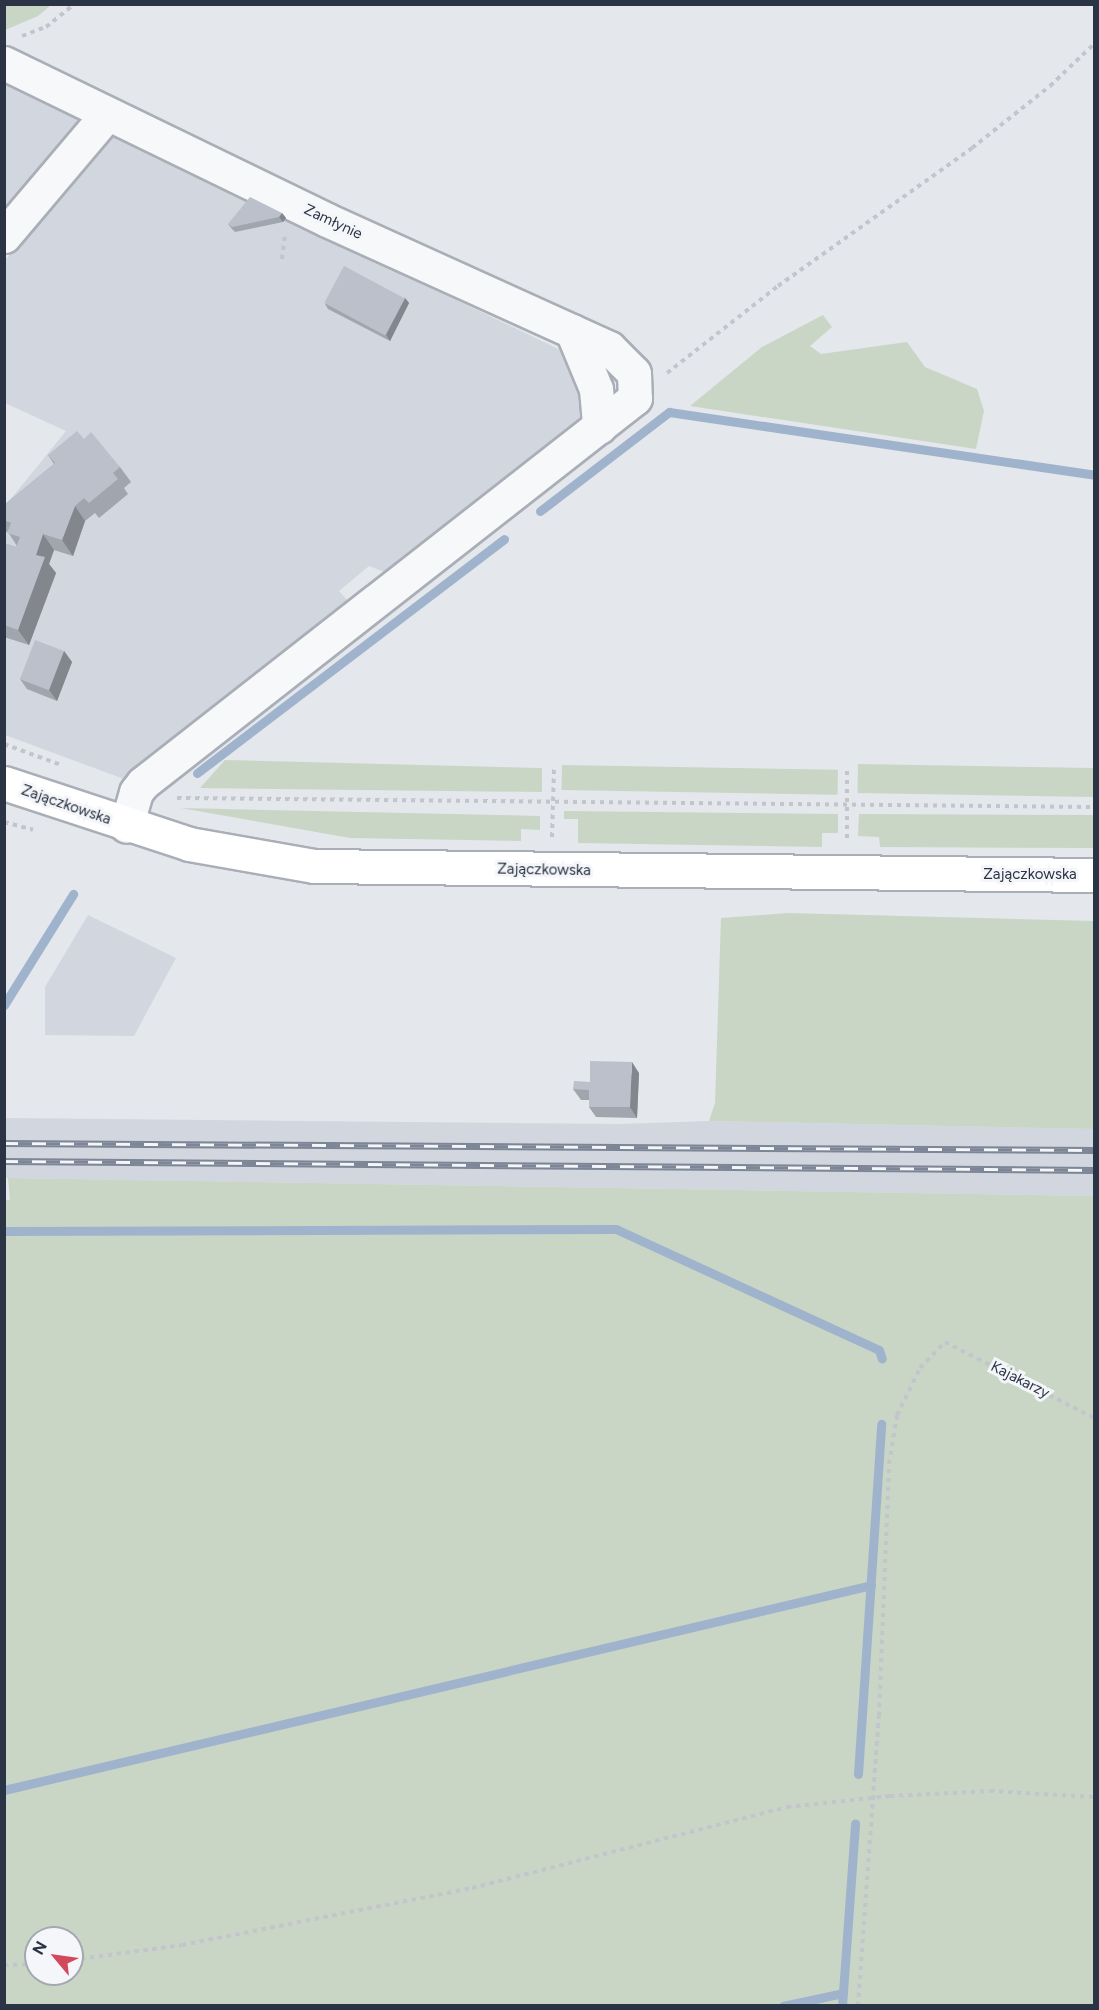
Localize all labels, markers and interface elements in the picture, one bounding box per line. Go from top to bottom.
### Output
street label: Zamłynie [301,201,365,243]
street label: Zajączkowska [19,781,113,829]
street label: Zajączkowska [497,860,591,880]
street label: Zajączkowska [983,866,1077,884]
street label: Kajakarzy [988,1358,1052,1402]
north arrow [24,1926,84,1986]
text: N [28,1938,51,1958]

